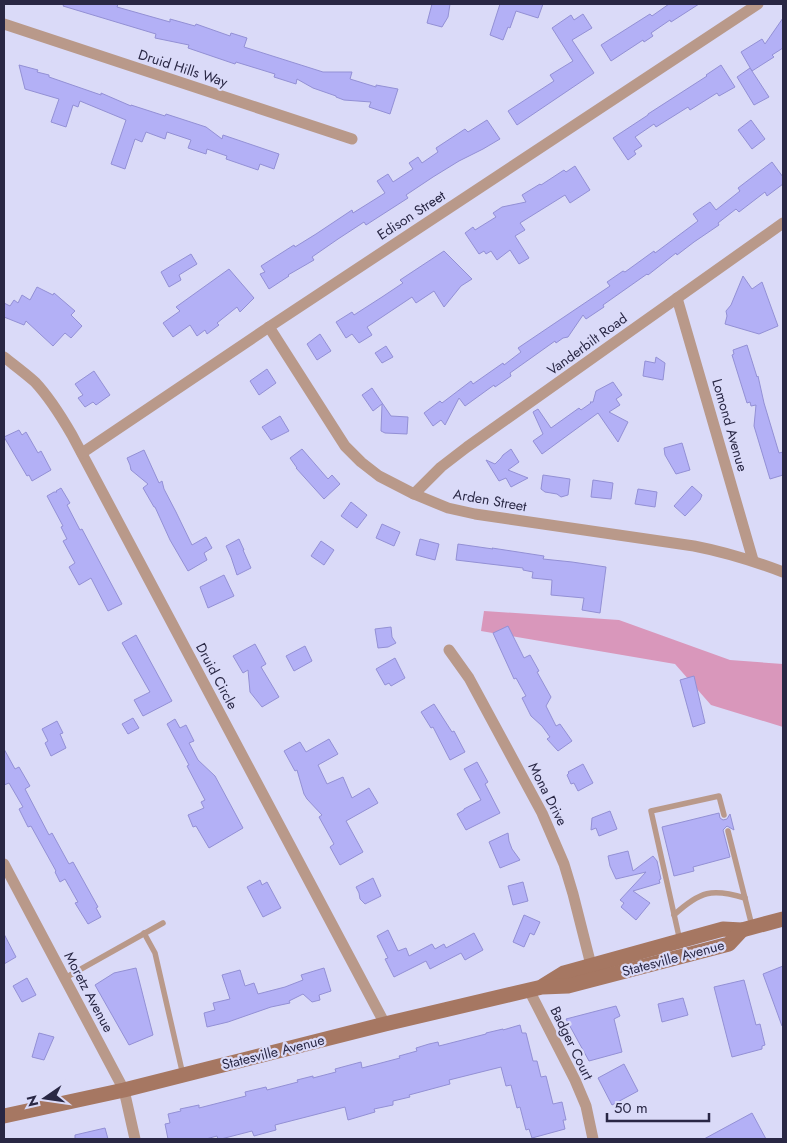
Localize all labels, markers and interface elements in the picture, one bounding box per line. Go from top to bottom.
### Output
street label: Druid Hills Way [136,44,231,92]
street label: Edison Street [373,185,450,245]
street label: Vanderbilt Road [543,308,631,380]
street label: Lomond Avenue [707,376,753,474]
street label: Arden Street [452,484,529,516]
street label: Druid Circle [191,639,243,713]
street label: Mona Drive [524,759,572,829]
street label: Statesville Avenue [620,935,726,981]
street label: Moretz Avenue [59,948,119,1036]
street label: Badger Court [546,1003,599,1084]
street label: Statesville Avenue [220,1030,326,1074]
north arrow [20,1073,70,1123]
scale bar [607,1090,710,1122]
text: N [21,1093,43,1109]
text: 50 m [614,1097,648,1119]

